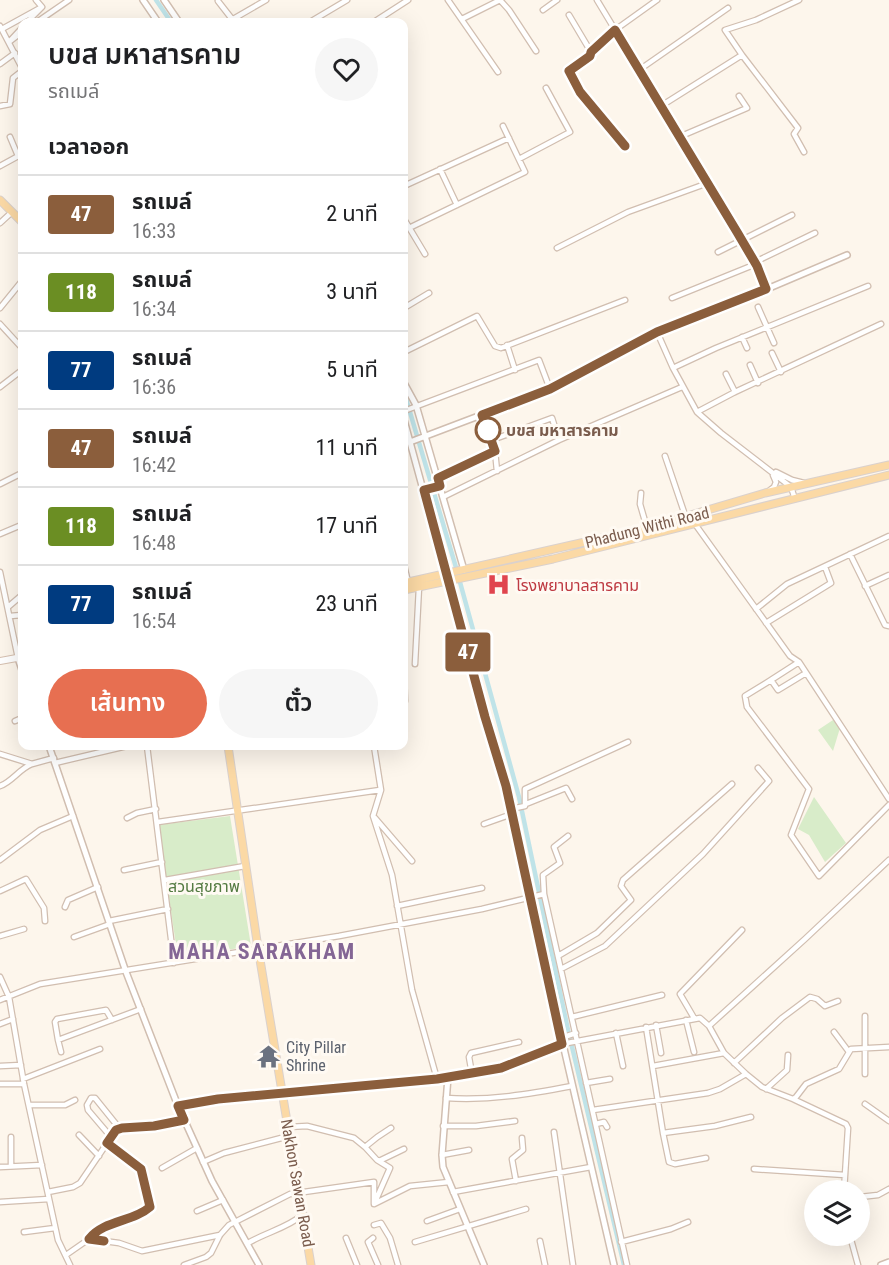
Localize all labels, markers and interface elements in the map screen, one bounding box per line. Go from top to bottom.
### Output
text: บขส มหาสารคาม [48,38,241,71]
button: heart [315,38,378,101]
text: รถเมล์ [48,79,99,103]
text: เวลาออก [48,134,129,159]
text: รถเมล์ [132,189,192,214]
text: 2 นาที [326,201,378,226]
text: 47 [70,202,92,226]
text: 16:33 [132,219,176,243]
text: รถเมล์ [132,267,192,292]
text: 3 นาที [326,279,378,304]
text: 118 [65,280,97,304]
text: 16:34 [132,297,176,321]
text: รถเมล์ [132,345,192,370]
text: 5 นาที [326,357,378,382]
text: 77 [70,358,92,382]
text: 16:36 [132,375,176,399]
marker: บขส มหาสารคาม [475,417,501,443]
place label: บขส มหาสารคาม [506,421,619,440]
text: รถเมล์ [132,423,192,448]
text: 11 นาที [315,435,378,460]
text: 47 [70,436,92,460]
text: 16:42 [132,453,176,477]
text: รถเมล์ [132,501,192,526]
street label: Phadung Withi Road [583,503,711,552]
text: 17 นาที [315,513,378,538]
text: 118 [65,514,97,538]
text: 16:48 [132,531,176,555]
hospital icon: โรงพยาบาลสารคาม [485,572,511,598]
place label: โรงพยาบาลสารคาม [516,576,639,595]
text: รถเมล์ [132,579,192,604]
text: 23 นาที [315,591,378,616]
text: 77 [70,592,92,616]
text: 16:54 [132,609,176,633]
line badge: 47 [441,632,495,672]
text: 47 [457,640,479,664]
button: เส้นทาง [48,669,207,738]
button: ตั๋ว [219,669,378,738]
park label: สวนสุขภาพ [168,877,240,896]
district label: MAHA SARAKHAM [168,939,356,964]
place label: City Pillar Shrine [286,1038,346,1075]
temple icon: City Pillar Shrine [255,1043,281,1069]
street label: Nakhon Sawan Road [277,1118,318,1249]
map controls [804,1180,870,1246]
button: layers [804,1180,870,1246]

